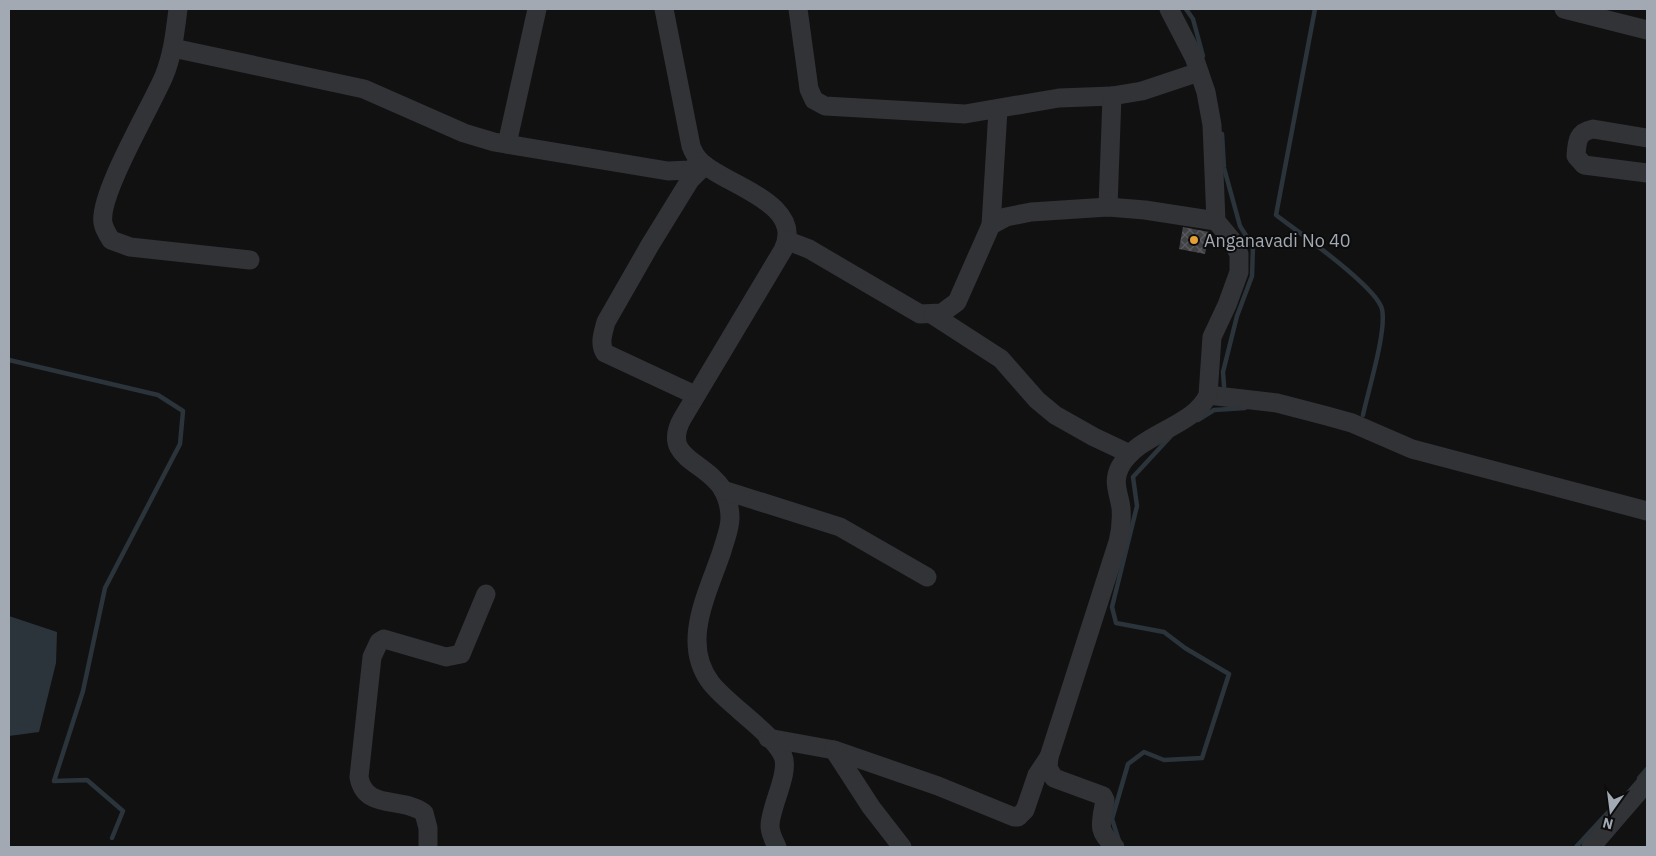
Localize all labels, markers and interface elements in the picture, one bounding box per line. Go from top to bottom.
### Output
place label: Anganavadi No 40 [1204,229,1351,252]
marker: Anganavadi No 40 [1188,234,1200,246]
north arrow [1586,786,1636,836]
text: N [1601,814,1615,834]

